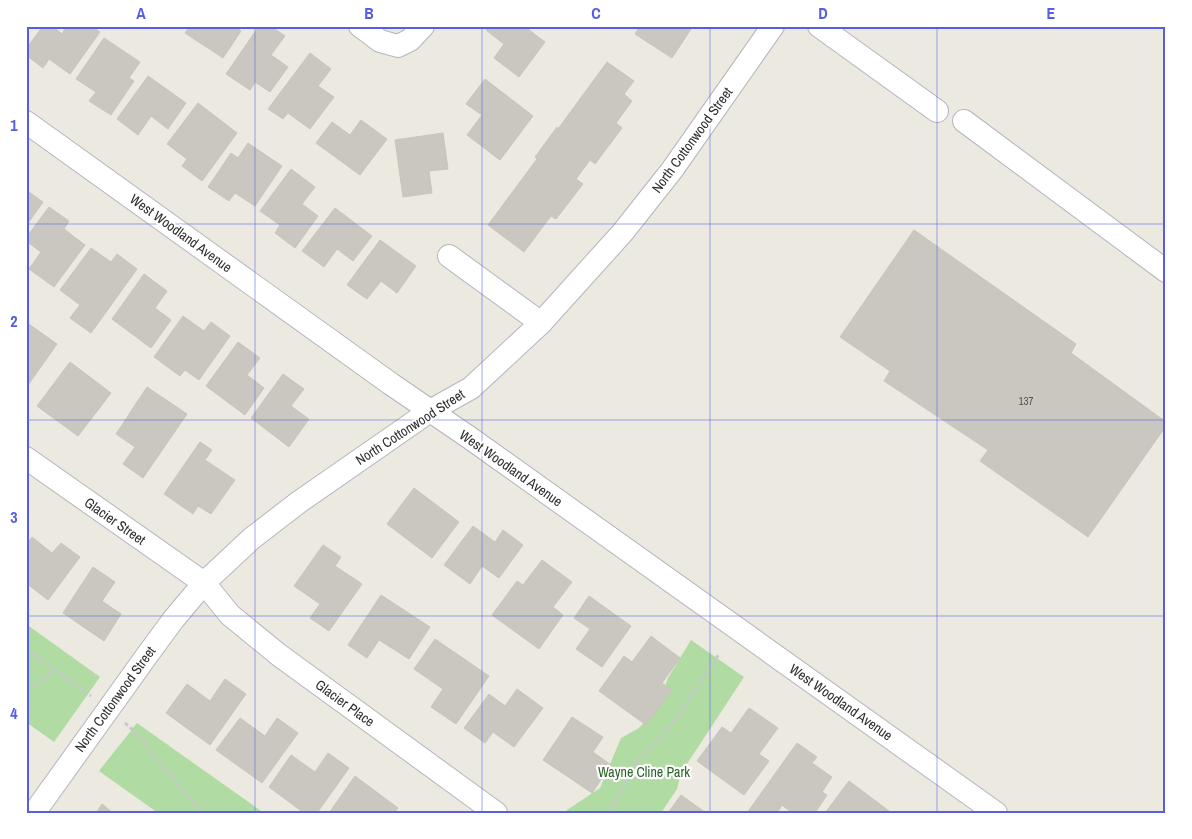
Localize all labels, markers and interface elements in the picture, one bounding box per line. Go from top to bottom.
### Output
text: A [136,2,146,24]
text: B [364,2,374,24]
text: C [591,2,601,24]
text: D [818,2,828,24]
text: E [1047,2,1056,24]
street label: North Cottonwood Street [648,84,736,196]
text: 1 [10,114,18,136]
street label: West Woodland Avenue [126,190,236,276]
text: 2 [10,310,18,332]
street label: North Cottonwood Street [352,385,468,469]
house number: 137 [1018,394,1034,408]
street label: West Woodland Avenue [456,426,566,510]
street label: Glacier Street [81,493,149,549]
text: 3 [10,506,18,528]
street label: North Cottonwood Street [71,643,159,755]
street label: West Woodland Avenue [786,660,896,744]
street label: Glacier Place [312,675,378,731]
text: 4 [10,702,18,724]
park label: Wayne Cline Park [598,763,690,781]

